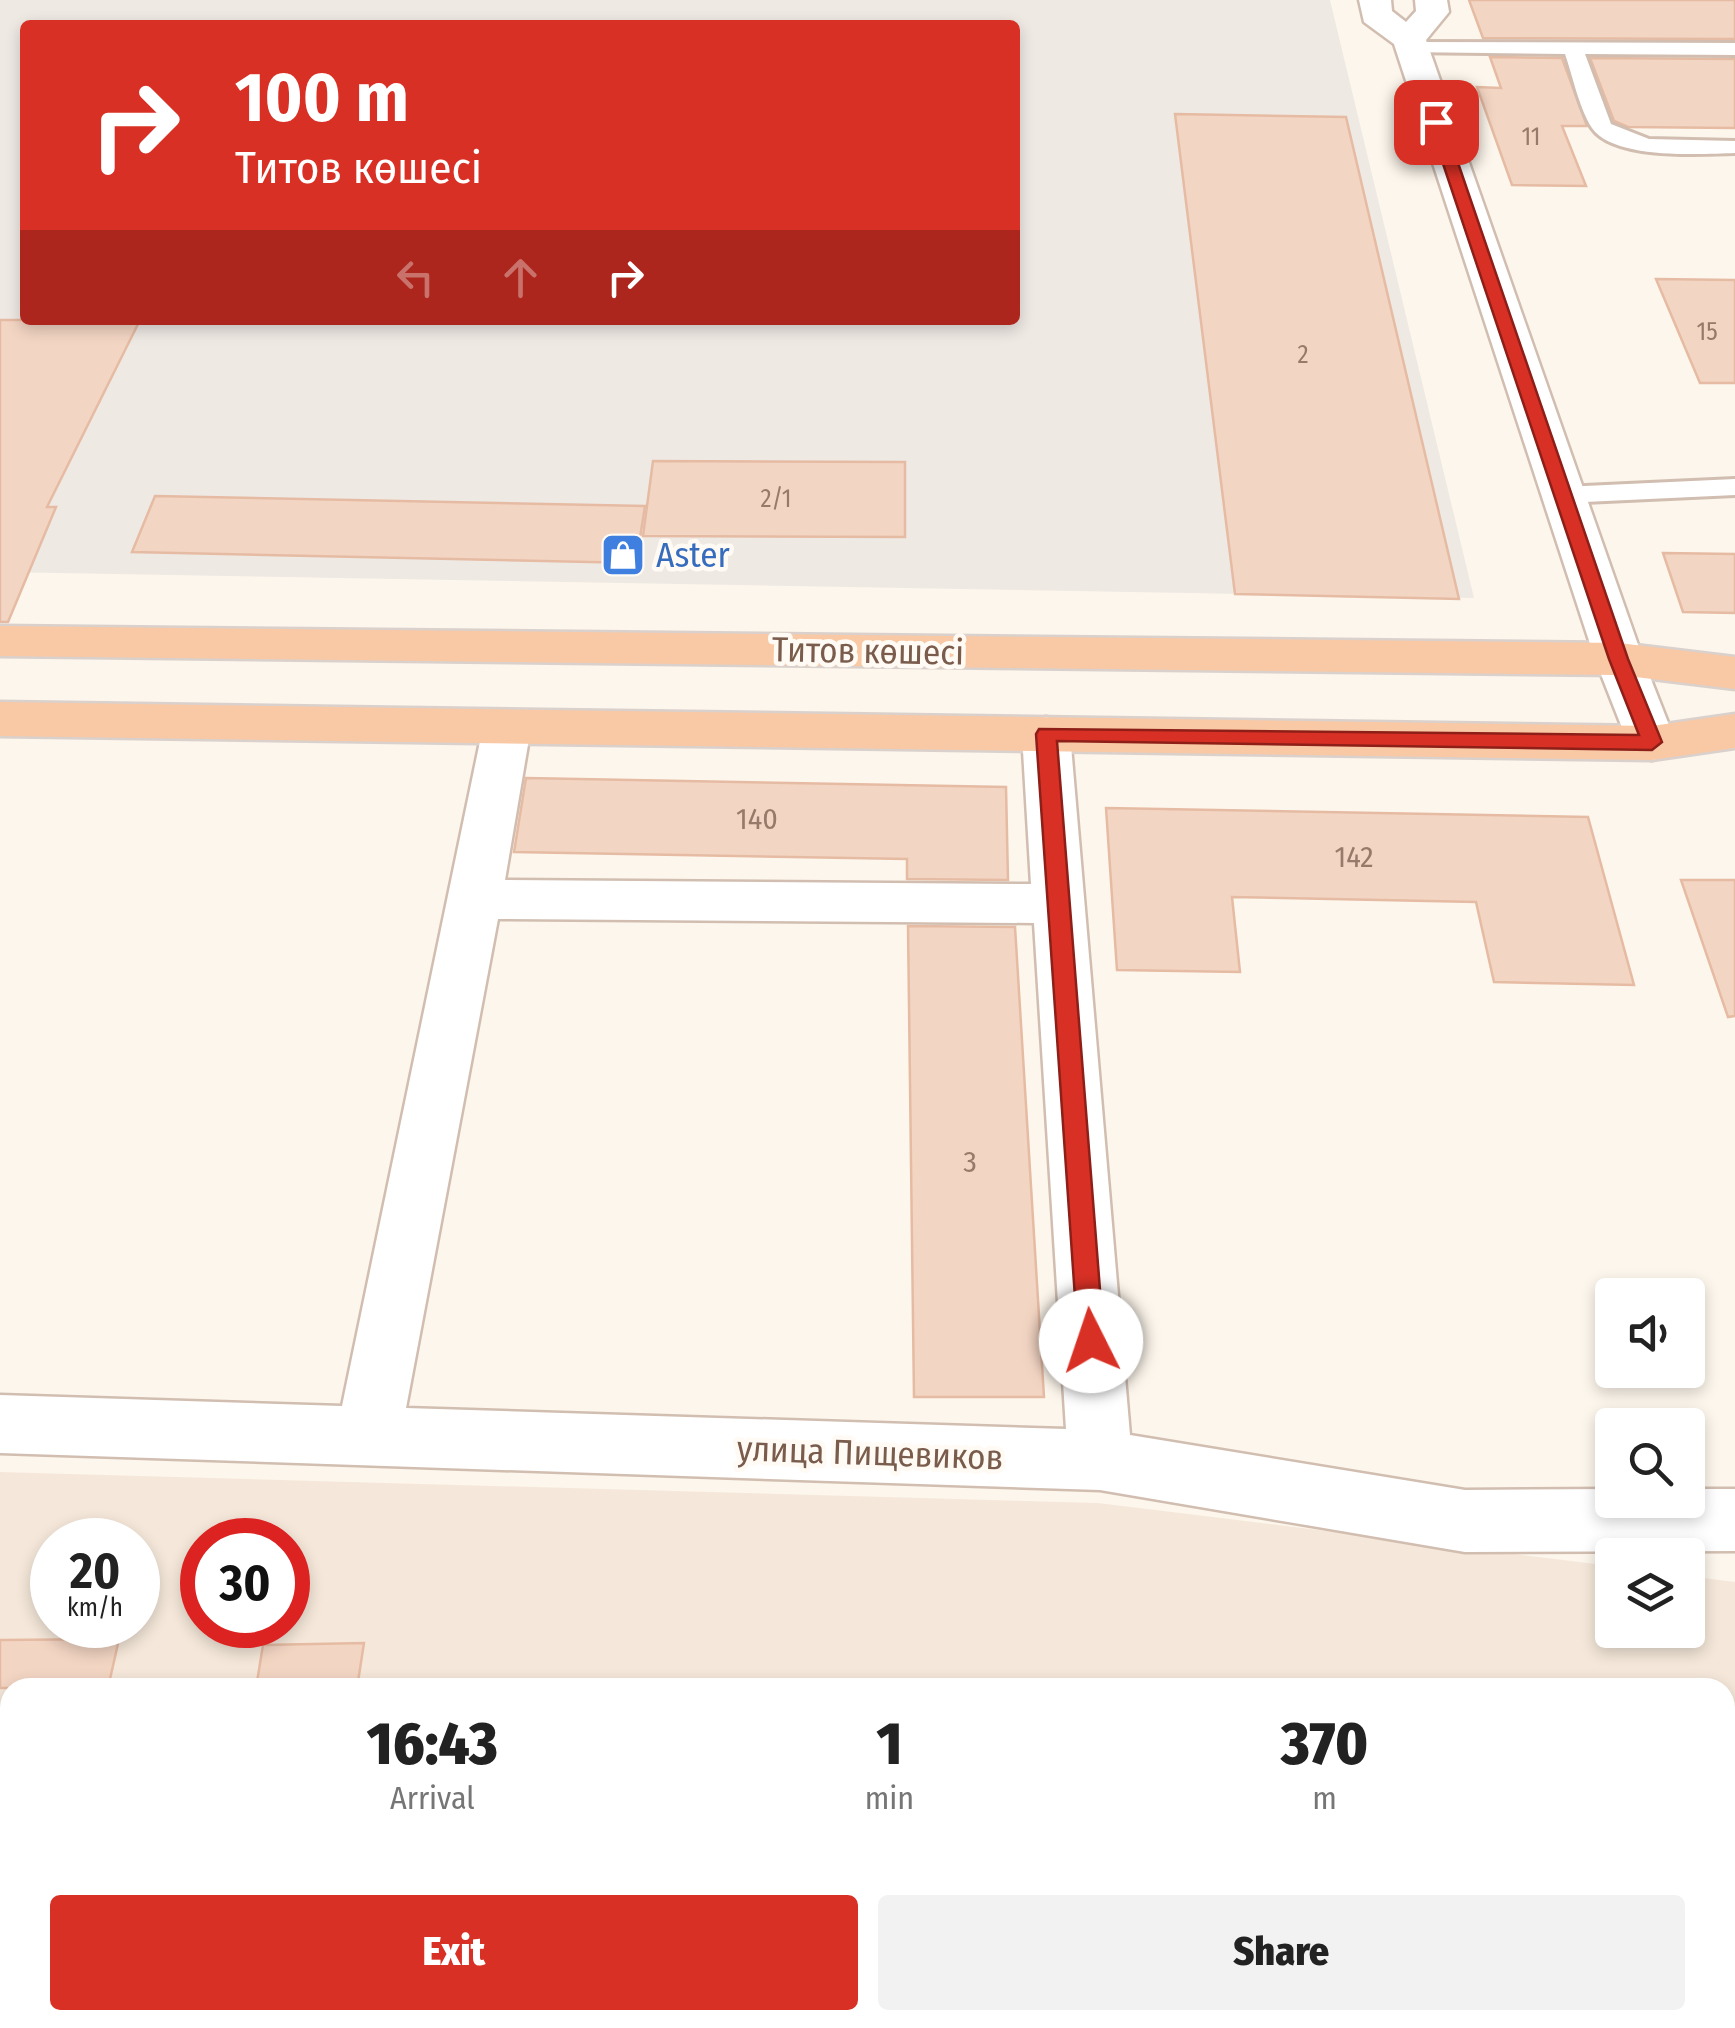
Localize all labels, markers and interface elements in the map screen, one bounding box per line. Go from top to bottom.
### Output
text: 100 m [235,56,409,140]
icon: right [70,60,200,190]
pin [1394,80,1479,165]
icon: arrive [1409,95,1464,150]
house number: 11 [1521,122,1541,152]
text: Титов көшесі [235,141,482,195]
icon: left [388,250,443,305]
icon: ahead [493,250,548,305]
icon: right [598,250,653,305]
house number: 15 [1696,317,1718,347]
house number: 2 [1297,340,1309,370]
house number: 2/1 [761,484,791,514]
shop icon: Aster [600,532,646,578]
place label: Aster [656,534,730,576]
street label: Титов көшесі [772,628,964,674]
house number: 140 [736,801,778,837]
house number: 142 [1334,839,1374,875]
house number: 3 [963,1144,977,1180]
map controls [1595,1278,1705,1648]
button: sound [1595,1278,1705,1388]
position arrow [1039,1289,1143,1393]
button: search [1595,1408,1705,1518]
street label: улица Пищевиков [736,1427,1004,1479]
speed limit sign: 30 [180,1518,310,1648]
button: layers [1595,1538,1705,1648]
text: 20 [70,1541,120,1601]
text: km/h [67,1593,123,1623]
text: 16:43 [367,1708,498,1780]
text: 1 [876,1708,902,1780]
text: 370 [1281,1708,1368,1780]
text: Arrival [390,1779,475,1817]
text: min [865,1779,914,1817]
text: m [1312,1779,1337,1817]
button: Exit [50,1895,858,2010]
button: Share [878,1895,1685,2010]

